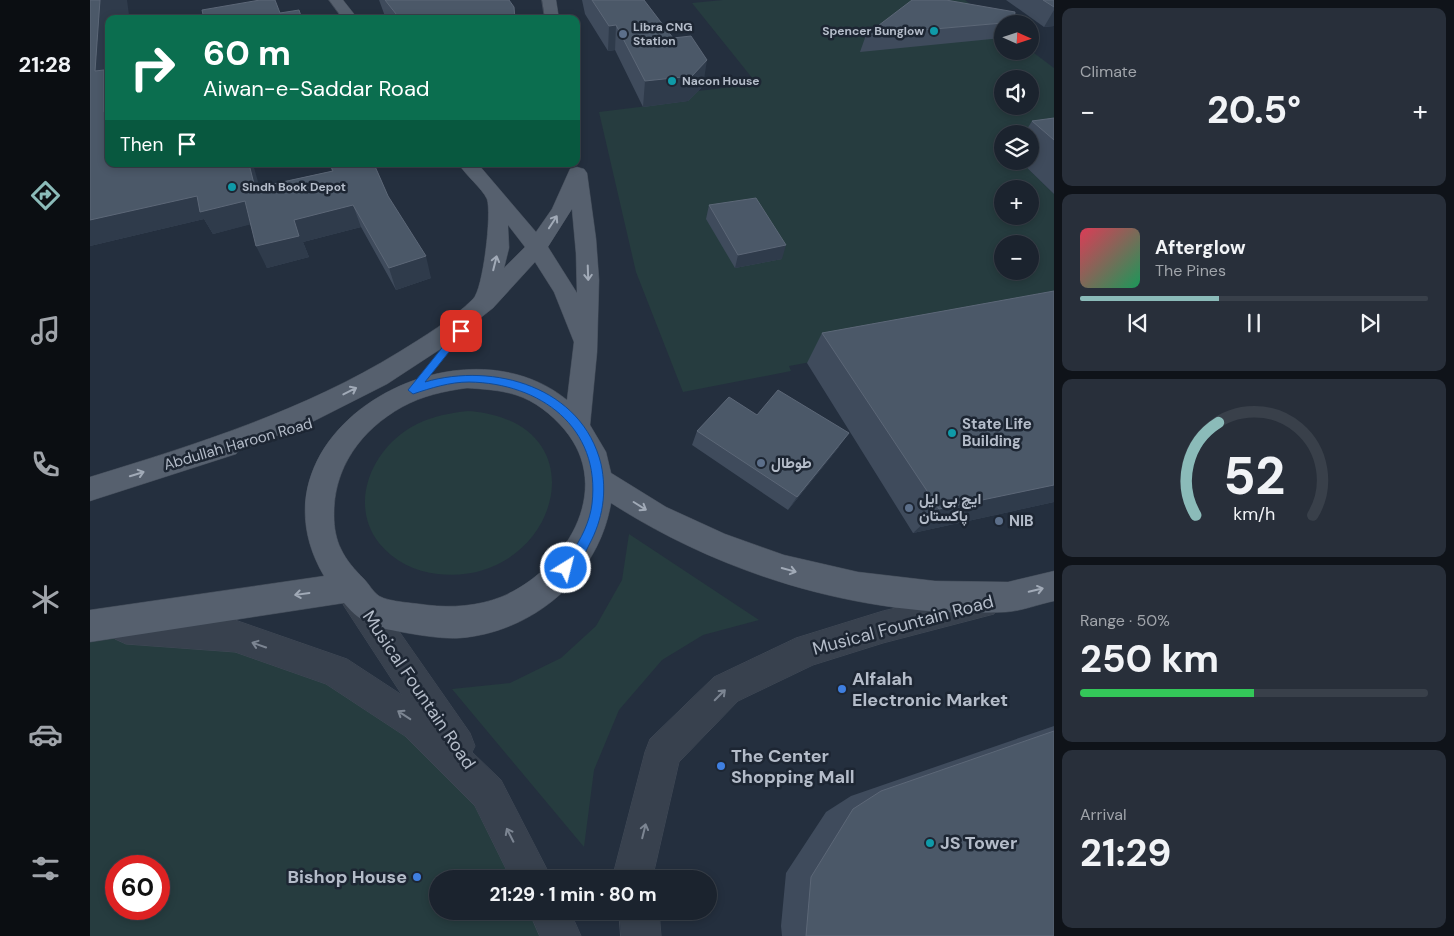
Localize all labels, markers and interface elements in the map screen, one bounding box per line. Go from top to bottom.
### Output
north arrow [994,15,1039,60]
map controls [994,15,1039,280]
place label: Libra CNG Station [633,19,693,49]
place label: Spencer Bunglow [822,23,924,39]
marker: Spencer Bunglow [928,25,940,37]
marker: Libra CNG Station [617,28,629,40]
text: 60 m [203,30,291,76]
icon: right [120,35,185,100]
text: 21:28 [19,50,71,79]
text: Climate [1080,61,1137,82]
button: sound [994,70,1039,115]
place label: Nacon House [682,73,760,89]
text: Aiwan-e-Saddar Road [203,74,430,103]
marker: Nacon House [666,75,678,87]
text: 20.5° [1207,85,1301,135]
text: − [1080,93,1095,130]
text: + [1413,93,1428,130]
button: layers [994,125,1039,170]
icon: arrive [173,130,201,158]
text: Then [120,132,163,157]
icon: directions [28,178,63,213]
place label: Sindh Book Depot [242,179,346,195]
button: + [994,180,1039,225]
marker: Sindh Book Depot [226,181,238,193]
one-way arrow [548,215,558,229]
button: − [994,235,1039,280]
text: Afterglow [1155,235,1246,260]
one-way arrow [491,255,500,271]
text: The Pines [1155,260,1226,281]
one-way arrow [583,265,592,281]
icon: previous [1124,309,1152,337]
icon: pause [1240,309,1268,337]
icon: next [1356,309,1384,337]
pin [440,310,482,352]
icon: music [28,313,63,348]
icon: arrive [447,317,475,345]
one-way arrow [342,386,357,395]
street label: Abdullah Haroon Road [161,413,315,475]
place label: State Life Building [962,414,1032,451]
marker: State Life Building [946,427,958,439]
text: 52 [1223,442,1285,510]
icon: phone [28,447,63,482]
place label: طوطال [771,453,812,473]
marker: طوطال [755,457,767,469]
one-way arrow [128,469,144,478]
place label: ایچ بی ایل پاکستان [919,489,981,526]
one-way arrow [633,502,647,512]
marker: ایچ بی ایل پاکستان [903,502,915,514]
text: km/h [1233,502,1275,526]
place label: NIB [1009,511,1034,531]
marker: NIB [993,515,1005,527]
position arrow [539,541,591,593]
one-way arrow [781,566,797,575]
icon: climate [28,582,63,617]
one-way arrow [1027,585,1043,594]
street label: Musical Fountain Road [810,589,996,661]
one-way arrow [294,590,310,600]
street label: Musical Fountain Road [357,606,481,774]
text: Range · 50% [1080,610,1170,631]
text: 250 km [1080,634,1219,684]
one-way arrow [252,640,267,649]
place label: Alfalah Electronic Market [852,667,1008,712]
marker: Alfalah Electronic Market [836,683,848,695]
one-way arrow [714,688,726,701]
one-way arrow [397,710,411,721]
icon: car [28,717,63,752]
place label: The Center Shopping Mall [731,744,855,789]
marker: The Center Shopping Mall [715,760,727,772]
text: Arrival [1080,804,1127,825]
one-way arrow [640,824,649,840]
one-way arrow [505,828,515,843]
text: 21:29 [1080,828,1171,878]
place label: JS Tower [940,831,1017,855]
marker: JS Tower [924,837,936,849]
icon: filters [28,851,63,886]
speed limit sign: 60 [105,855,170,920]
place label: Bishop House [288,865,407,889]
marker: Bishop House [411,871,423,883]
text: 21:29 · 1 min · 80 m [489,882,657,907]

